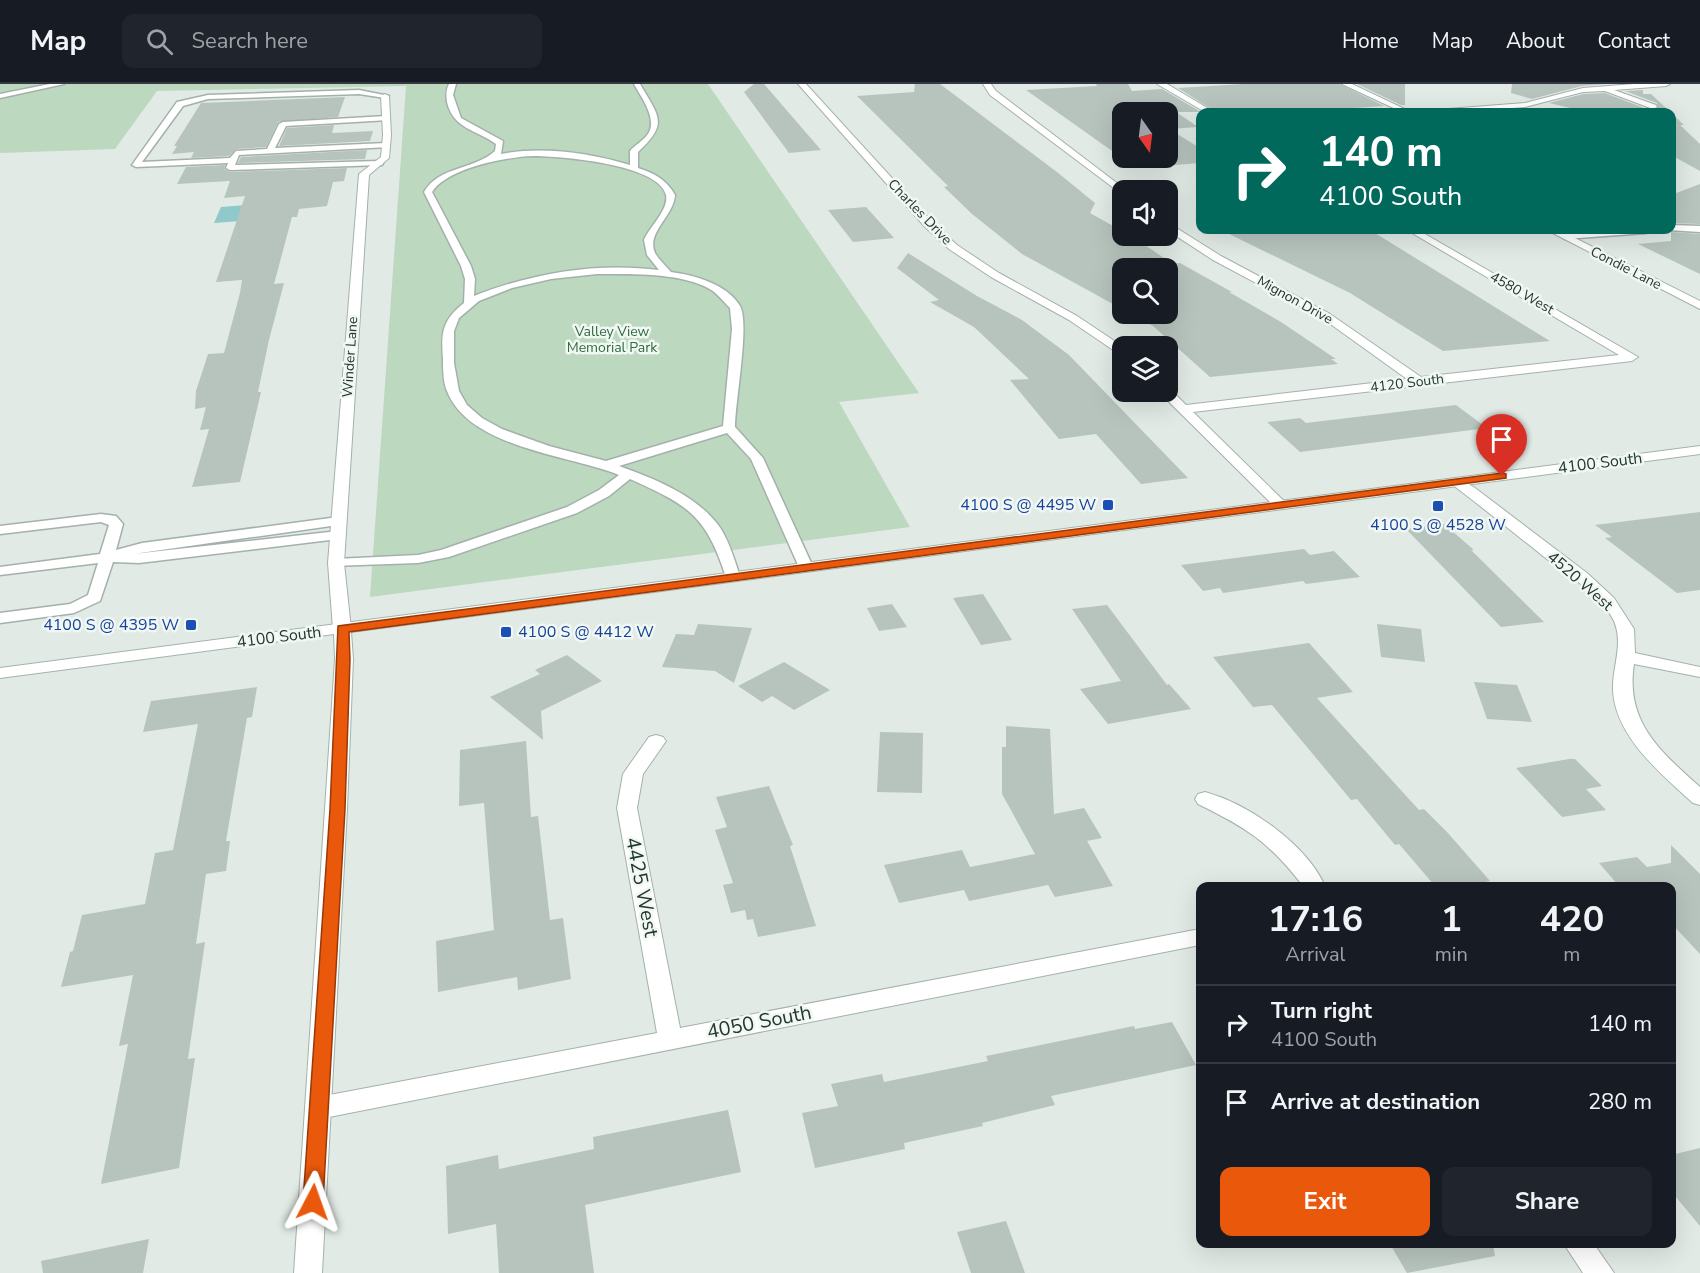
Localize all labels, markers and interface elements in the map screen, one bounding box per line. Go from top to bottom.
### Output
search box [122,14,542,68]
text: Map [30,22,86,60]
icon: search [143,25,176,58]
text: Search here [191,26,308,56]
text: Home [1342,27,1399,55]
text: Map [1432,27,1473,55]
text: About [1506,27,1564,55]
text: Contact [1597,27,1670,55]
north arrow [1112,102,1178,168]
map controls [1112,102,1178,402]
text: 140 m [1319,124,1443,181]
icon: right [1220,132,1298,210]
street label: Charles Drive [884,175,956,249]
text: 4100 South [1319,178,1462,215]
button: sound [1112,180,1178,246]
street label: Condie Lane [1587,242,1665,294]
button: search [1112,258,1178,324]
street label: 4580 West [1487,267,1557,319]
street label: Mignon Drive [1254,271,1336,329]
street label: Winder Lane [338,316,362,398]
park label: Valley View Memorial Park [567,322,658,357]
button: layers [1112,336,1178,402]
street label: 4120 South [1369,369,1445,397]
pin [1476,414,1527,476]
icon: arrive [1485,423,1518,456]
street label: 4100 South [1557,447,1643,479]
place label: 4100 S @ 4495 W [960,494,1096,516]
marker: 4100 S @ 4495 W [1101,498,1115,512]
marker: 4100 S @ 4528 W [1431,499,1445,513]
place label: 4100 S @ 4528 W [1370,514,1506,536]
street label: 4520 West [1542,546,1618,616]
place label: 4100 S @ 4395 W [43,614,179,636]
marker: 4100 S @ 4395 W [184,618,198,632]
street label: 4100 South [236,621,322,653]
place label: 4100 S @ 4412 W [518,621,654,643]
marker: 4100 S @ 4412 W [499,625,513,639]
street label: 4425 West [619,835,665,940]
text: 17:16 [1268,895,1363,944]
text: 1 [1440,895,1462,944]
text: 420 [1539,895,1604,944]
text: Arrival [1285,941,1345,968]
text: min [1435,941,1468,968]
text: m [1563,941,1580,968]
text: Turn right [1271,996,1372,1026]
street label: 4050 South [704,999,814,1045]
icon: right [1220,1008,1253,1041]
text: 140 m [1588,1009,1652,1039]
text: 4100 South [1271,1026,1377,1053]
icon: arrive [1220,1086,1253,1119]
text: Arrive at destination [1271,1087,1480,1117]
text: 280 m [1588,1087,1652,1117]
button: Exit [1220,1167,1430,1236]
button: Share [1442,1167,1652,1236]
position arrow [281,1170,345,1234]

